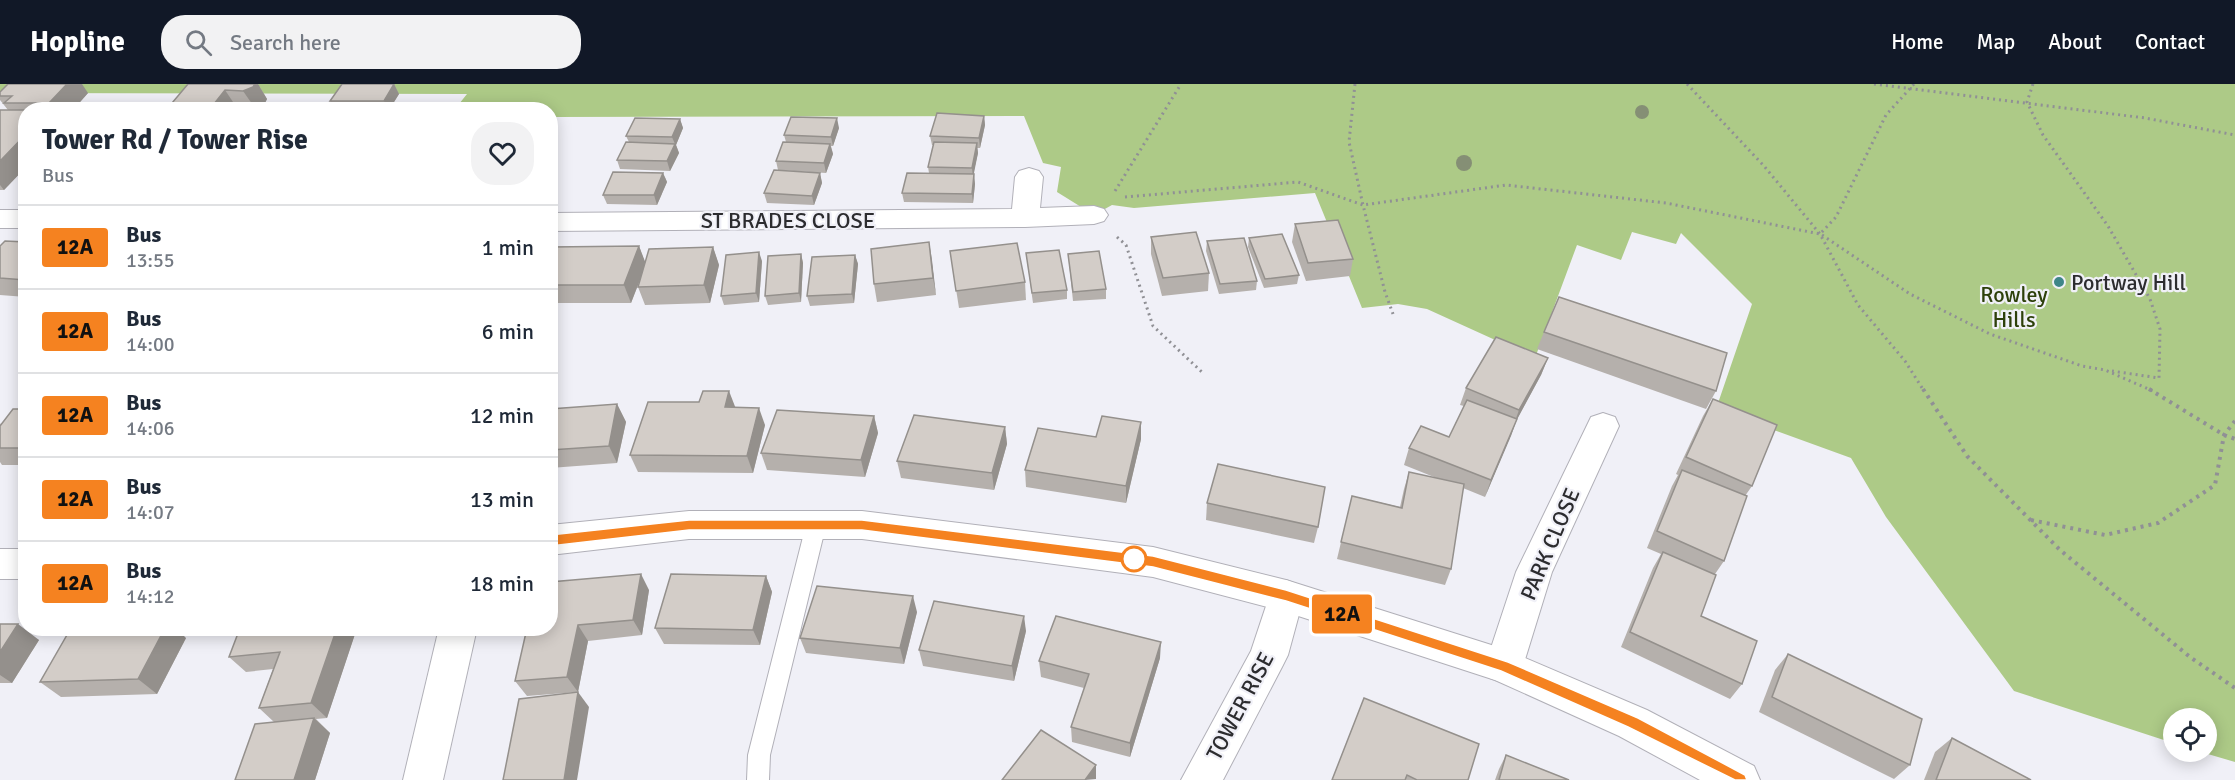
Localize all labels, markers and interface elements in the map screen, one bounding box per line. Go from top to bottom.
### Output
search box [161,15,581,69]
text: Hopline [30,25,125,59]
icon: search [182,26,215,59]
text: Search here [230,29,341,56]
text: Home [1891,29,1944,55]
text: Map [1977,29,2015,55]
text: About [2048,29,2102,55]
text: Contact [2135,29,2205,55]
button: heart [471,122,534,185]
text: Tower Rd / Tower Rise [42,123,308,157]
text: Bus [42,163,74,188]
street label: ST BRADES CLOSE [701,207,875,234]
text: Bus [126,221,161,248]
text: 12A [57,234,93,260]
text: 1 min [482,234,534,261]
text: 13:55 [126,248,175,273]
place label: Portway Hill [2071,269,2186,296]
marker: Portway Hill [2052,275,2066,289]
park label: Rowley Hills [1980,281,2048,333]
text: Bus [126,305,161,332]
text: 12A [57,318,93,344]
text: 6 min [482,318,534,345]
text: 14:00 [126,332,175,357]
text: Bus [126,389,161,416]
text: 12A [57,402,93,428]
text: 12 min [470,402,534,429]
text: 14:06 [126,416,175,441]
text: Bus [126,473,161,500]
street label: PARK CLOSE [1514,484,1586,604]
text: 12A [57,486,93,512]
text: 13 min [470,486,534,513]
text: 14:07 [126,500,175,525]
unlabelled marker [1121,546,1147,572]
text: Bus [126,557,161,584]
text: 12A [57,570,93,596]
text: 18 min [470,570,534,597]
text: 14:12 [126,584,175,609]
line badge: 12A [1308,594,1376,634]
text: 12A [1324,601,1360,627]
street label: TOWER RISE [1200,647,1280,765]
map controls [2163,708,2217,762]
button: locate [2163,708,2217,762]

